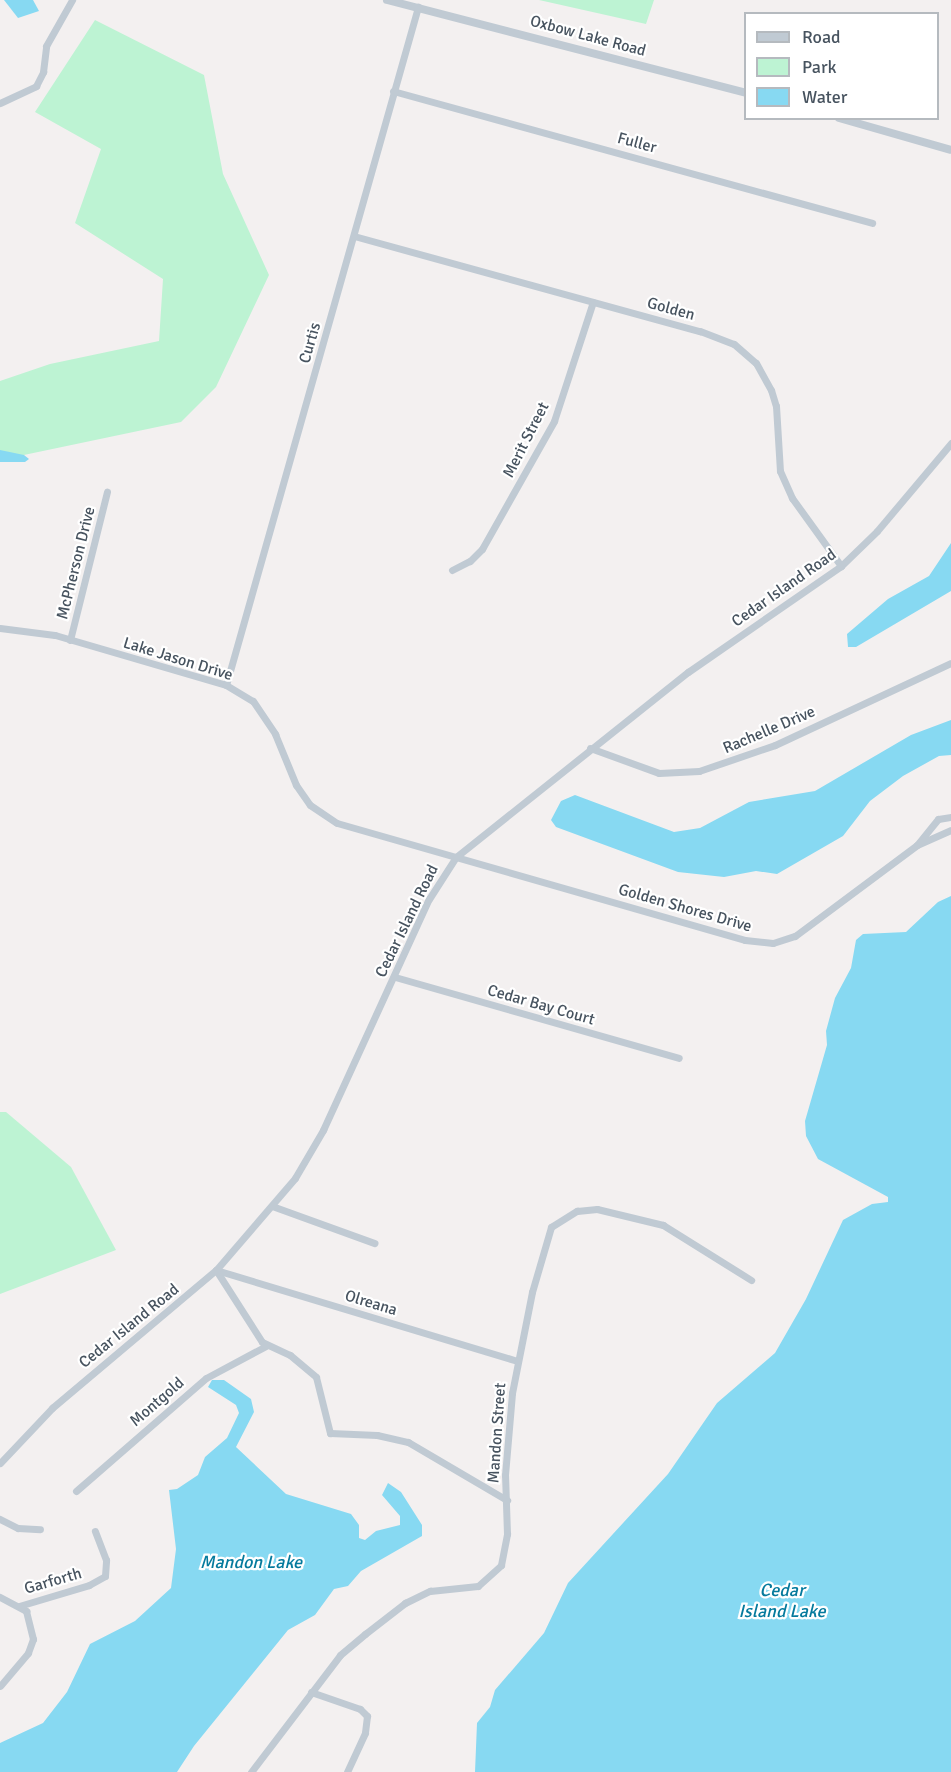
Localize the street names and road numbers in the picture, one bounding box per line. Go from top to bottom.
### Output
street label: Oxbow Lake Road [528,11,648,61]
street label: Fuller [615,129,659,157]
street label: Golden [645,293,697,325]
street label: Curtis [295,320,325,366]
street label: Merit Street [499,399,553,481]
street label: McPherson Drive [53,505,99,621]
street label: Cedar Island Road [728,545,840,631]
street label: Lake Jason Drive [121,633,235,685]
street label: Rachelle Drive [720,702,818,758]
street label: Cedar Island Road [371,861,443,981]
street label: Golden Shores Drive [616,880,754,936]
street label: Cedar Bay Court [485,981,597,1029]
street label: Cedar Island Road [75,1280,183,1372]
street label: Olreana [342,1286,400,1320]
street label: Montgold [126,1373,188,1431]
street label: Mandon Street [484,1382,510,1484]
street label: Garforth [22,1564,84,1598]

